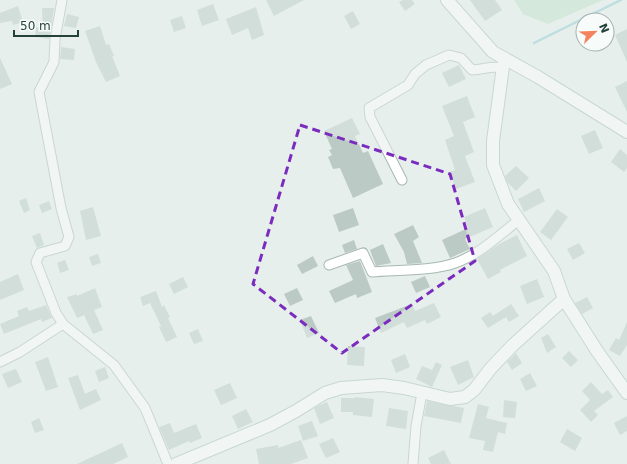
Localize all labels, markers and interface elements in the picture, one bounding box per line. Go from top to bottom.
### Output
scale bar [14,12,78,38]
north arrow [575,12,615,52]
text: 50 m [20,19,51,33]
text: N [596,22,612,35]

